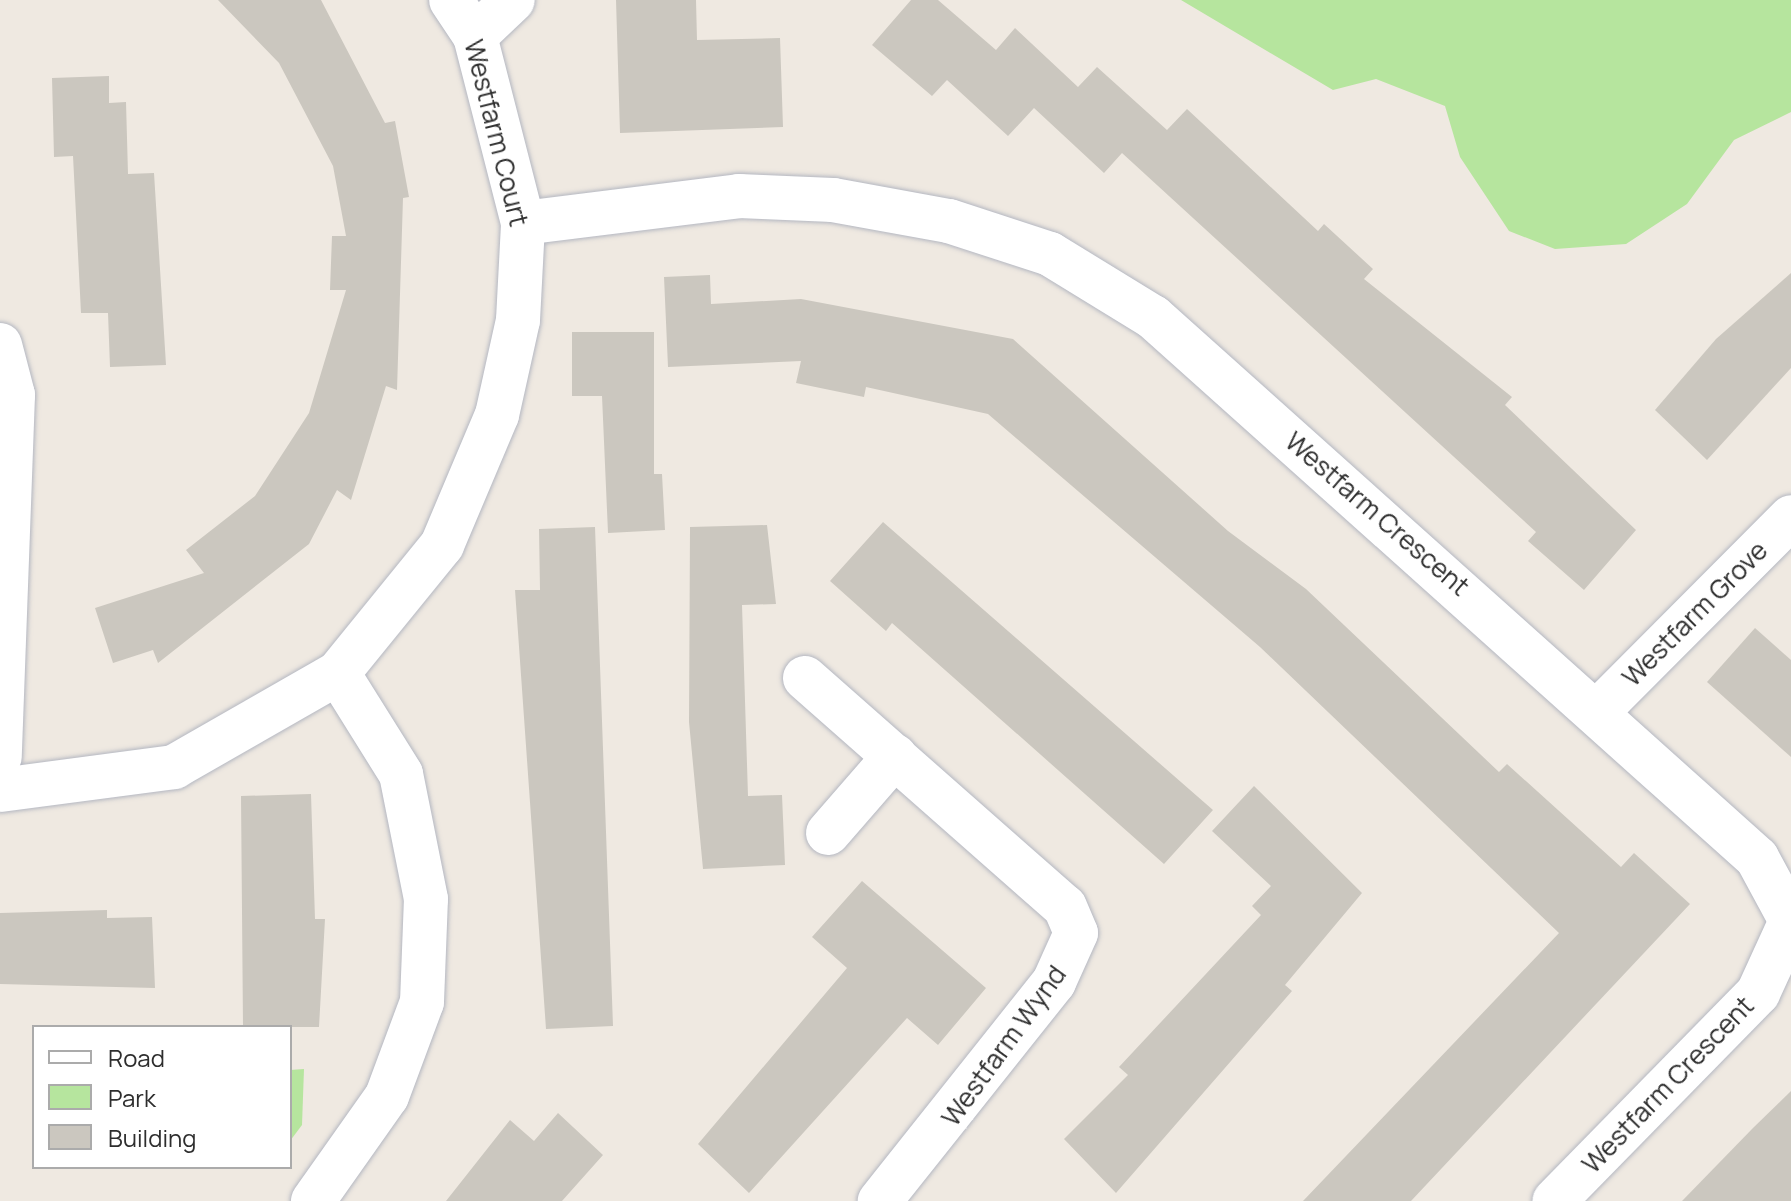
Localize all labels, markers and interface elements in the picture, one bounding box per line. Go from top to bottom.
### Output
street label: Westfarm Court [458,37,534,229]
street label: Westfarm Crescent [1279,426,1475,602]
street label: Westfarm Grove [1616,535,1774,693]
street label: Westfarm Wynd [935,960,1073,1132]
street label: Westfarm Crescent [1576,990,1760,1180]
legend [32,1025,292,1169]
text: Road [108,1041,165,1074]
text: Park [108,1081,156,1114]
text: Building [108,1121,196,1154]

